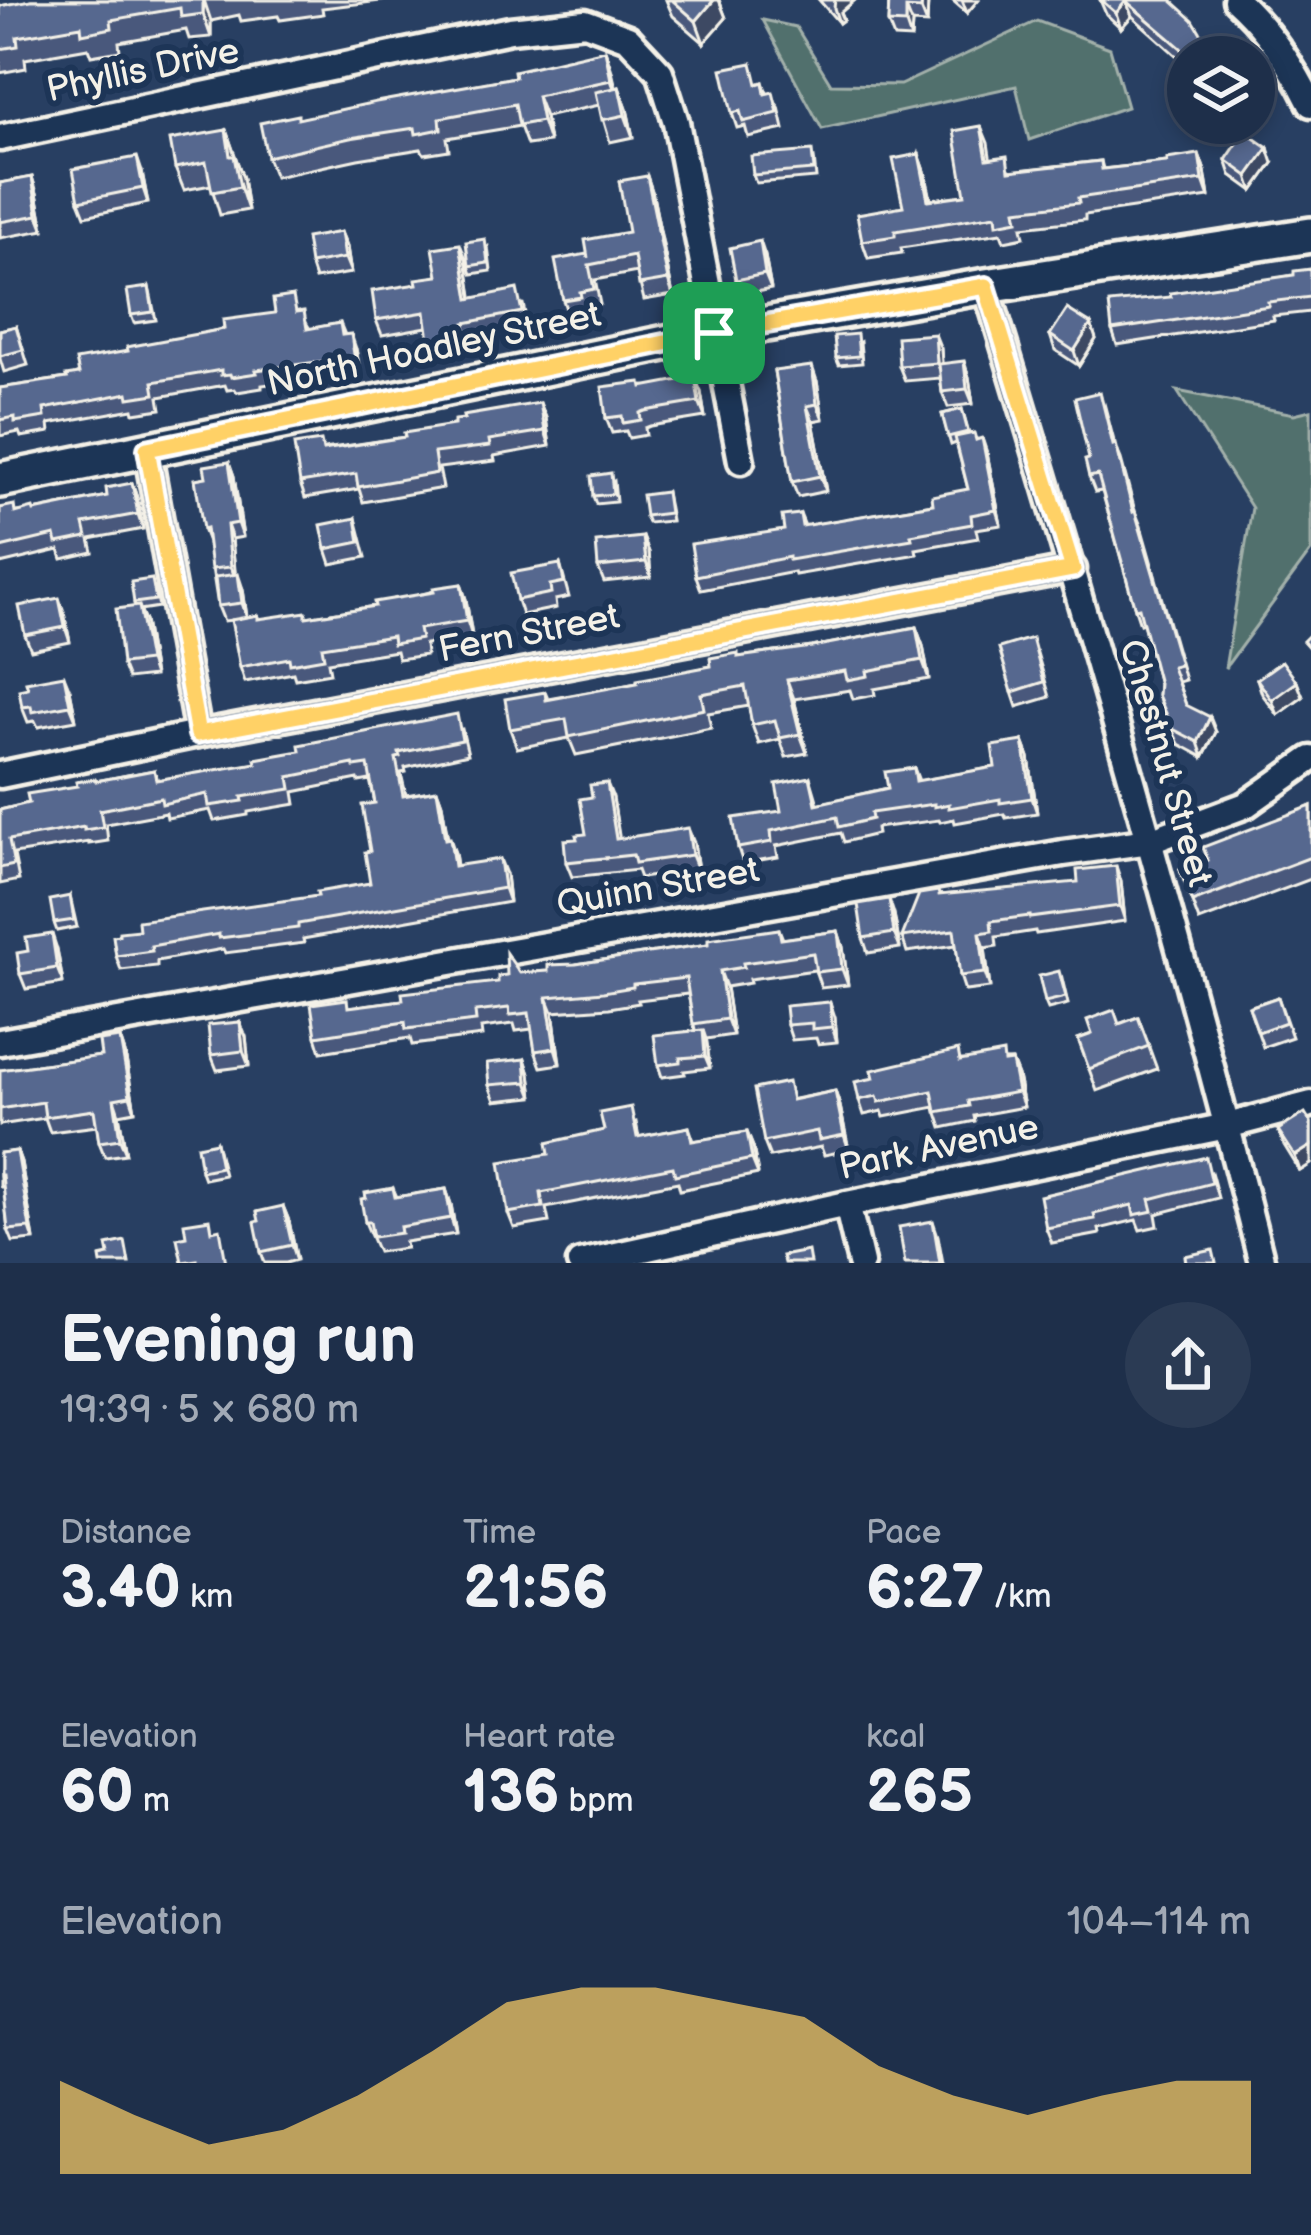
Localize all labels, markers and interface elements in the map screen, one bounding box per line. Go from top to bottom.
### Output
street label: Phyllis Drive [43,30,243,112]
map controls [1167,36,1275,144]
button: layers [1167,36,1275,144]
pin [663,282,765,384]
street label: North Hoadley Street [263,294,605,406]
icon: arrive [681,300,747,366]
street label: Fern Street [435,595,623,673]
street label: Chestnut Street [1109,635,1221,891]
street label: Quinn Street [553,849,763,927]
street label: Park Avenue [835,1106,1043,1190]
text: Evening run [60,1302,416,1381]
button: share [1125,1302,1251,1428]
text: 19:39 · 5 × 680 m [60,1387,359,1434]
text: Distance [60,1513,192,1553]
text: Time [463,1513,536,1553]
text: Pace [866,1513,941,1553]
text: 3.40 [60,1553,181,1625]
text: 21:56 [463,1553,608,1625]
text: 6:27 [866,1553,984,1625]
text: km [181,1577,233,1617]
text: /km [984,1577,1052,1617]
text: Elevation [60,1717,198,1757]
text: Heart rate [463,1717,615,1757]
text: kcal [866,1717,925,1757]
text: 60 [60,1757,134,1829]
text: 136 [463,1757,560,1829]
text: 265 [866,1757,973,1829]
text: m [134,1781,170,1821]
text: bpm [560,1781,634,1821]
text: Elevation [60,1899,223,1946]
text: 104–114 m [1067,1899,1251,1946]

